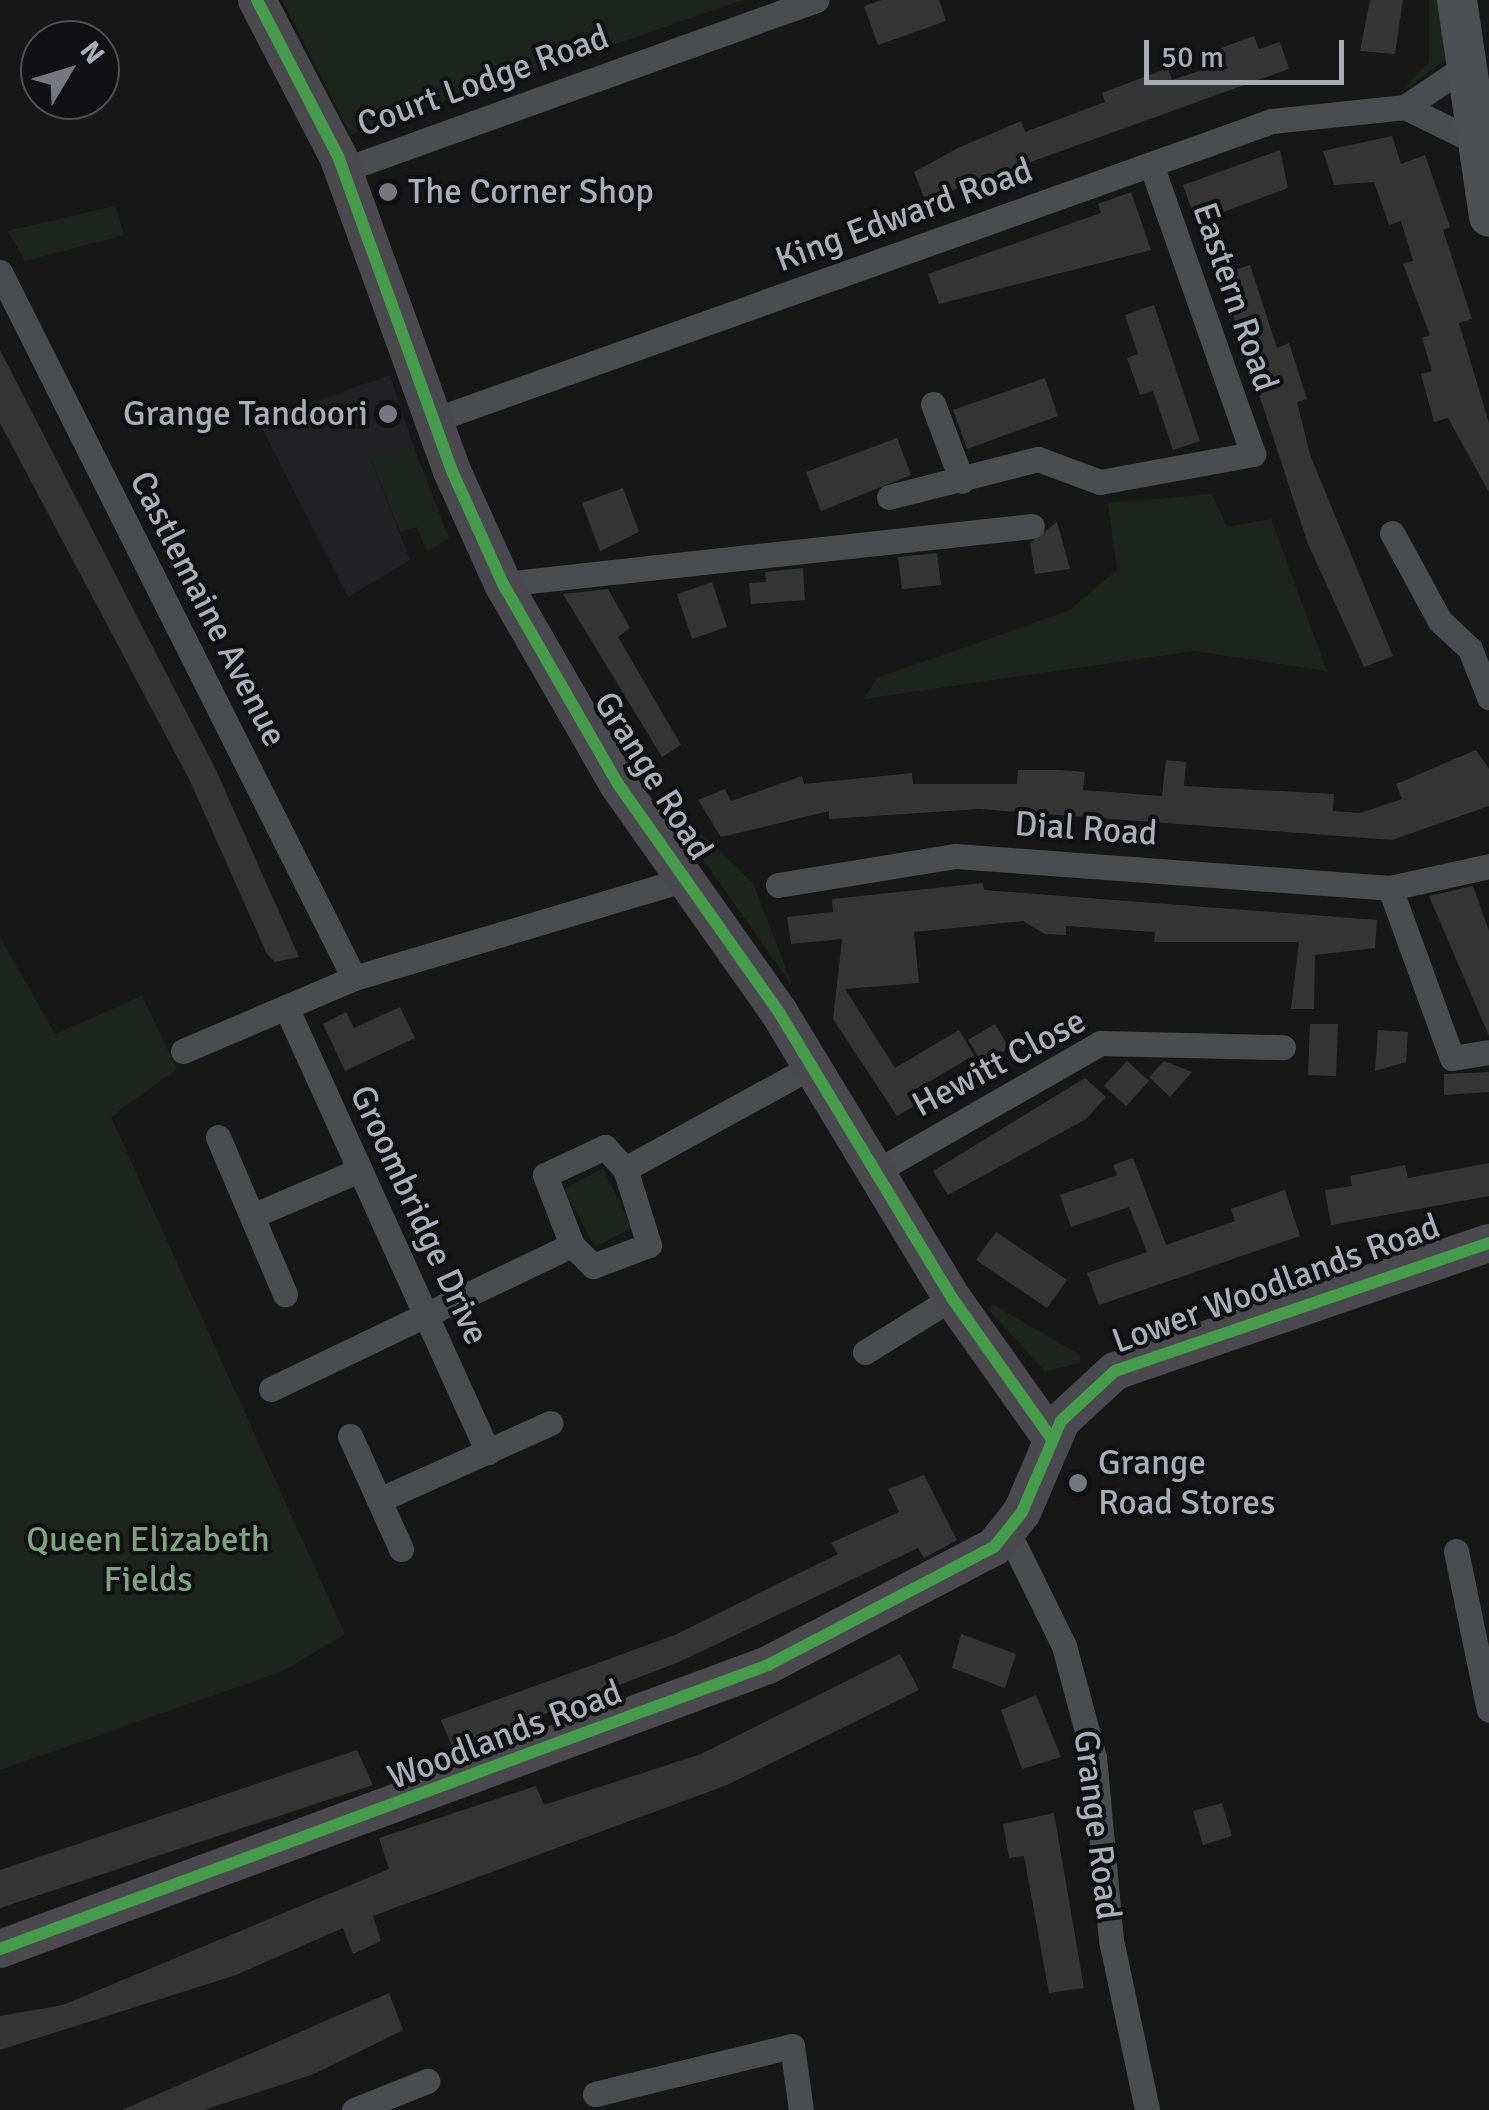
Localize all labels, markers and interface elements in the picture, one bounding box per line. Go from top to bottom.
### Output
street label: Court Lodge Road [352,16,614,146]
north arrow [20,20,120,120]
scale bar [1149,20,1349,82]
text: N [73,35,111,71]
text: 50 m [1161,39,1224,76]
street label: King Edward Road [770,149,1038,281]
place label: The Corner Shop [408,171,654,213]
marker: The Corner Shop [377,181,399,203]
street label: Eastern Road [1183,197,1287,397]
place label: Grange Tandoori [123,393,368,435]
marker: Grange Tandoori [377,403,399,425]
street label: Castlemaine Avenue [121,465,295,753]
street label: Grange Road [585,684,721,868]
street label: Dial Road [1013,803,1159,855]
street label: Hewitt Close [905,1000,1093,1126]
street label: Groombridge Drive [341,1079,497,1351]
street label: Lower Woodlands Road [1107,1205,1445,1363]
place label: Grange Road Stores [1098,1442,1275,1524]
marker: Grange Road Stores [1067,1472,1089,1494]
park label: Queen Elizabeth Fields [26,1519,270,1601]
street label: Woodlands Road [382,1671,628,1799]
street label: Grange Road [1065,1728,1129,1922]

